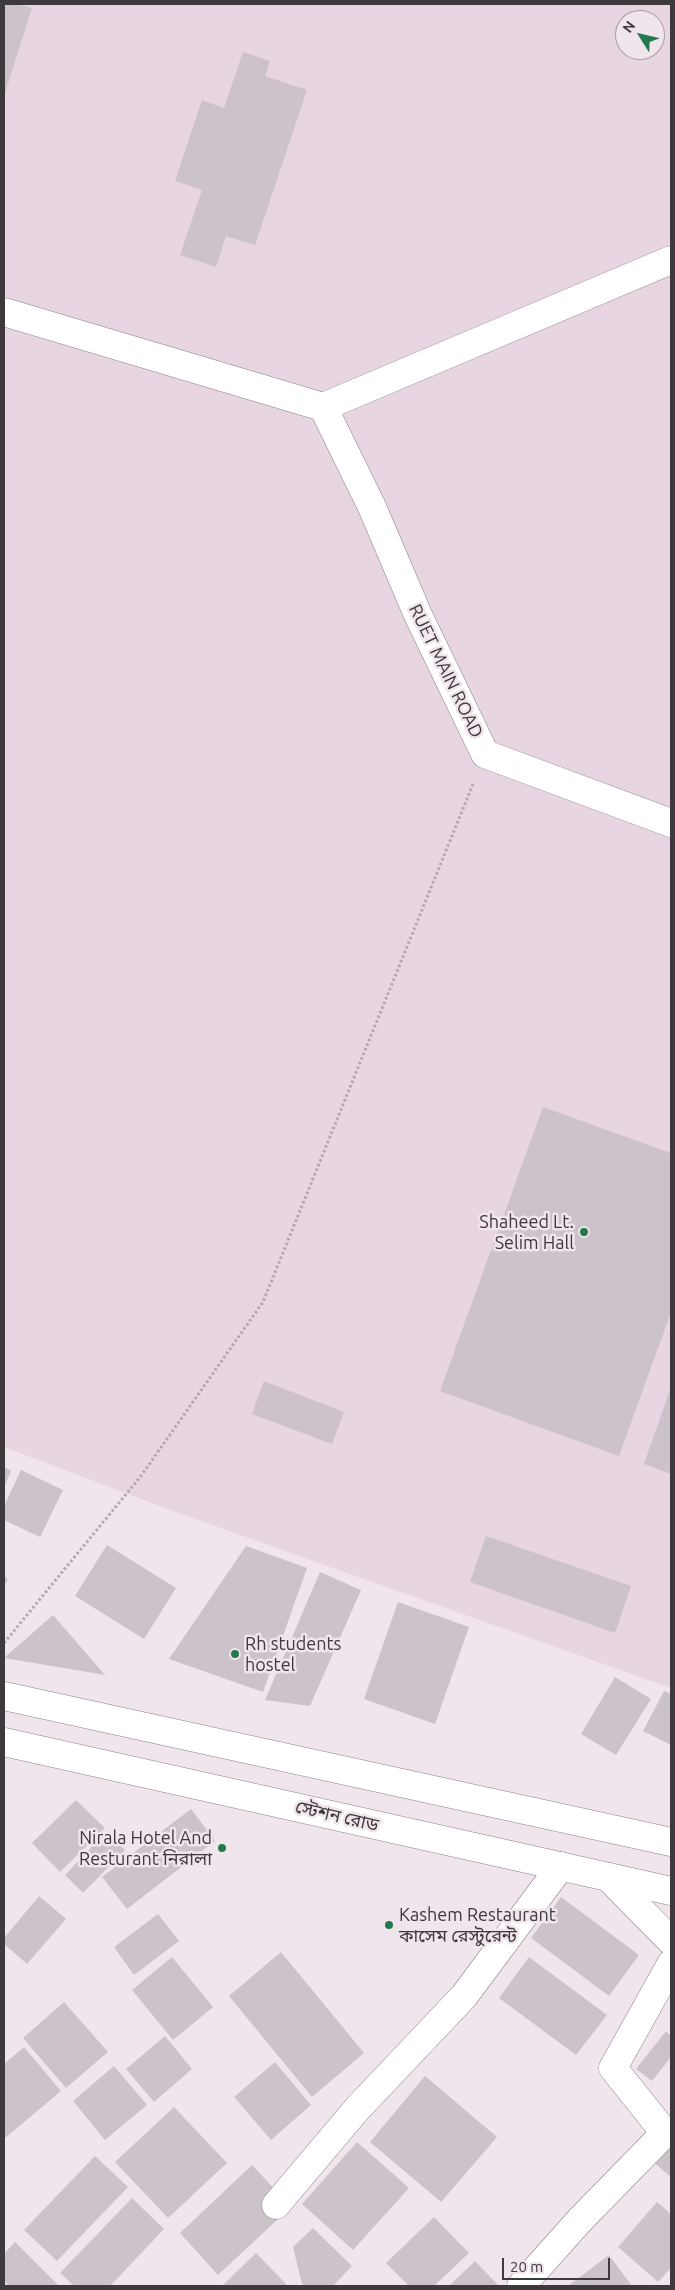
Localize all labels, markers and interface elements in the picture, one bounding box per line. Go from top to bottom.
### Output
north arrow [615,10,665,60]
text: N [619,18,638,36]
street label: RUET MAIN ROAD [404,601,488,741]
place label: Shaheed Lt. Selim Hall [479,1211,574,1254]
marker: Shaheed Lt. Selim Hall [578,1226,590,1238]
place label: Rh students hostel [245,1633,341,1676]
marker: Rh students hostel [229,1648,241,1660]
street label: স্টেশন রোড [293,1796,381,1836]
place label: Nirala Hotel And Resturant নিরালা [79,1827,212,1870]
marker: Nirala Hotel And Resturant নিরালা [216,1842,228,1854]
place label: Kashem Restaurant কাসেম রেস্টুরেন্ট [399,1904,556,1946]
marker: Kashem Restaurant কাসেম রেস্টুরেন্ট [383,1919,395,1931]
scale bar [505,2248,612,2280]
text: 20 m [510,2258,543,2275]

